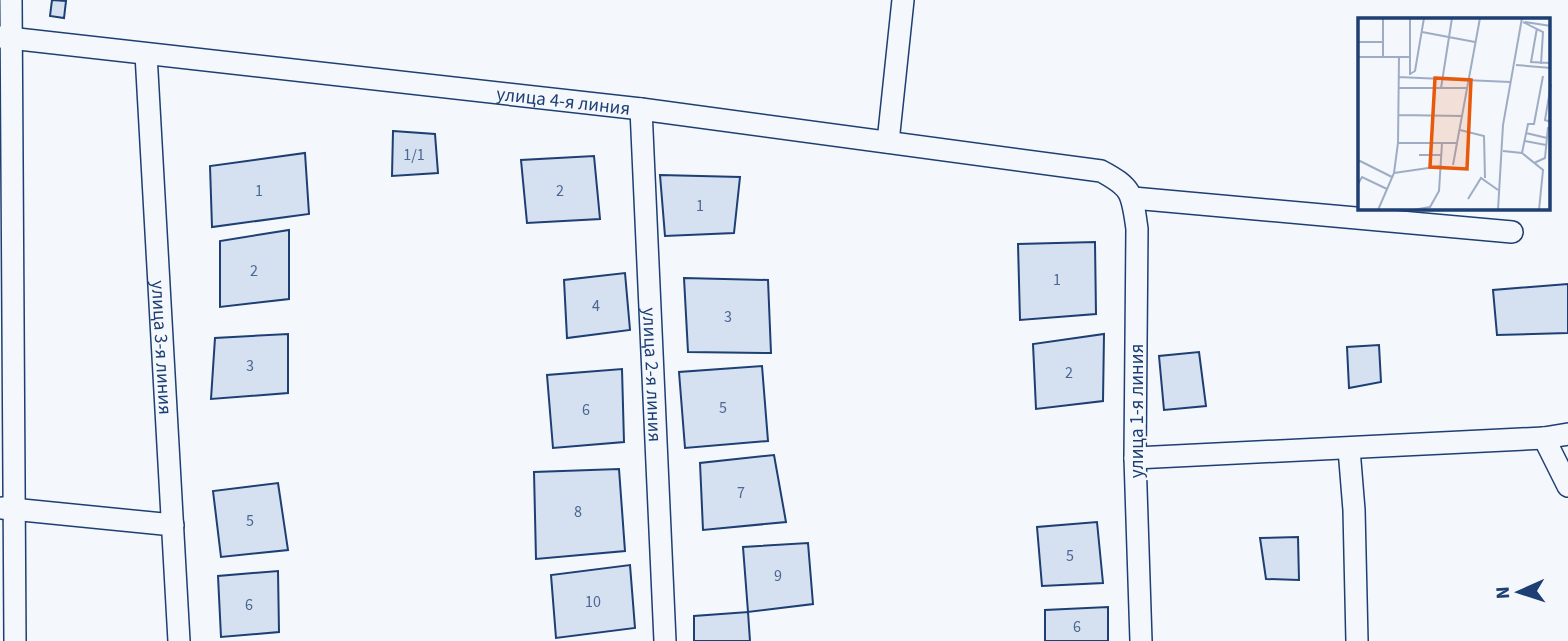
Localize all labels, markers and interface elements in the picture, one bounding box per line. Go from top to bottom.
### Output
inset map [1358,18,1550,210]
street label: улица 4-я линия [495,81,632,123]
house number: 1/1 [403,144,425,166]
house number: 1 [255,180,263,202]
house number: 2 [556,180,564,202]
house number: 1 [696,195,704,217]
house number: 2 [250,260,258,282]
house number: 1 [1053,269,1061,291]
street label: улица 3-я линия [144,280,178,416]
house number: 4 [592,295,600,317]
house number: 3 [724,306,732,328]
street label: улица 2-я линия [635,307,668,443]
street label: улица 1-я линия [1124,344,1151,478]
house number: 3 [246,355,254,377]
house number: 2 [1065,362,1073,384]
house number: 5 [719,397,727,419]
house number: 6 [582,399,590,421]
house number: 7 [737,482,745,504]
house number: 8 [574,501,582,523]
house number: 5 [246,510,254,532]
house number: 5 [1066,545,1074,567]
north arrow [1484,557,1554,627]
house number: 9 [774,565,782,587]
text: N [1490,586,1517,600]
house number: 10 [585,591,601,613]
house number: 6 [245,594,253,616]
house number: 6 [1073,616,1081,638]

